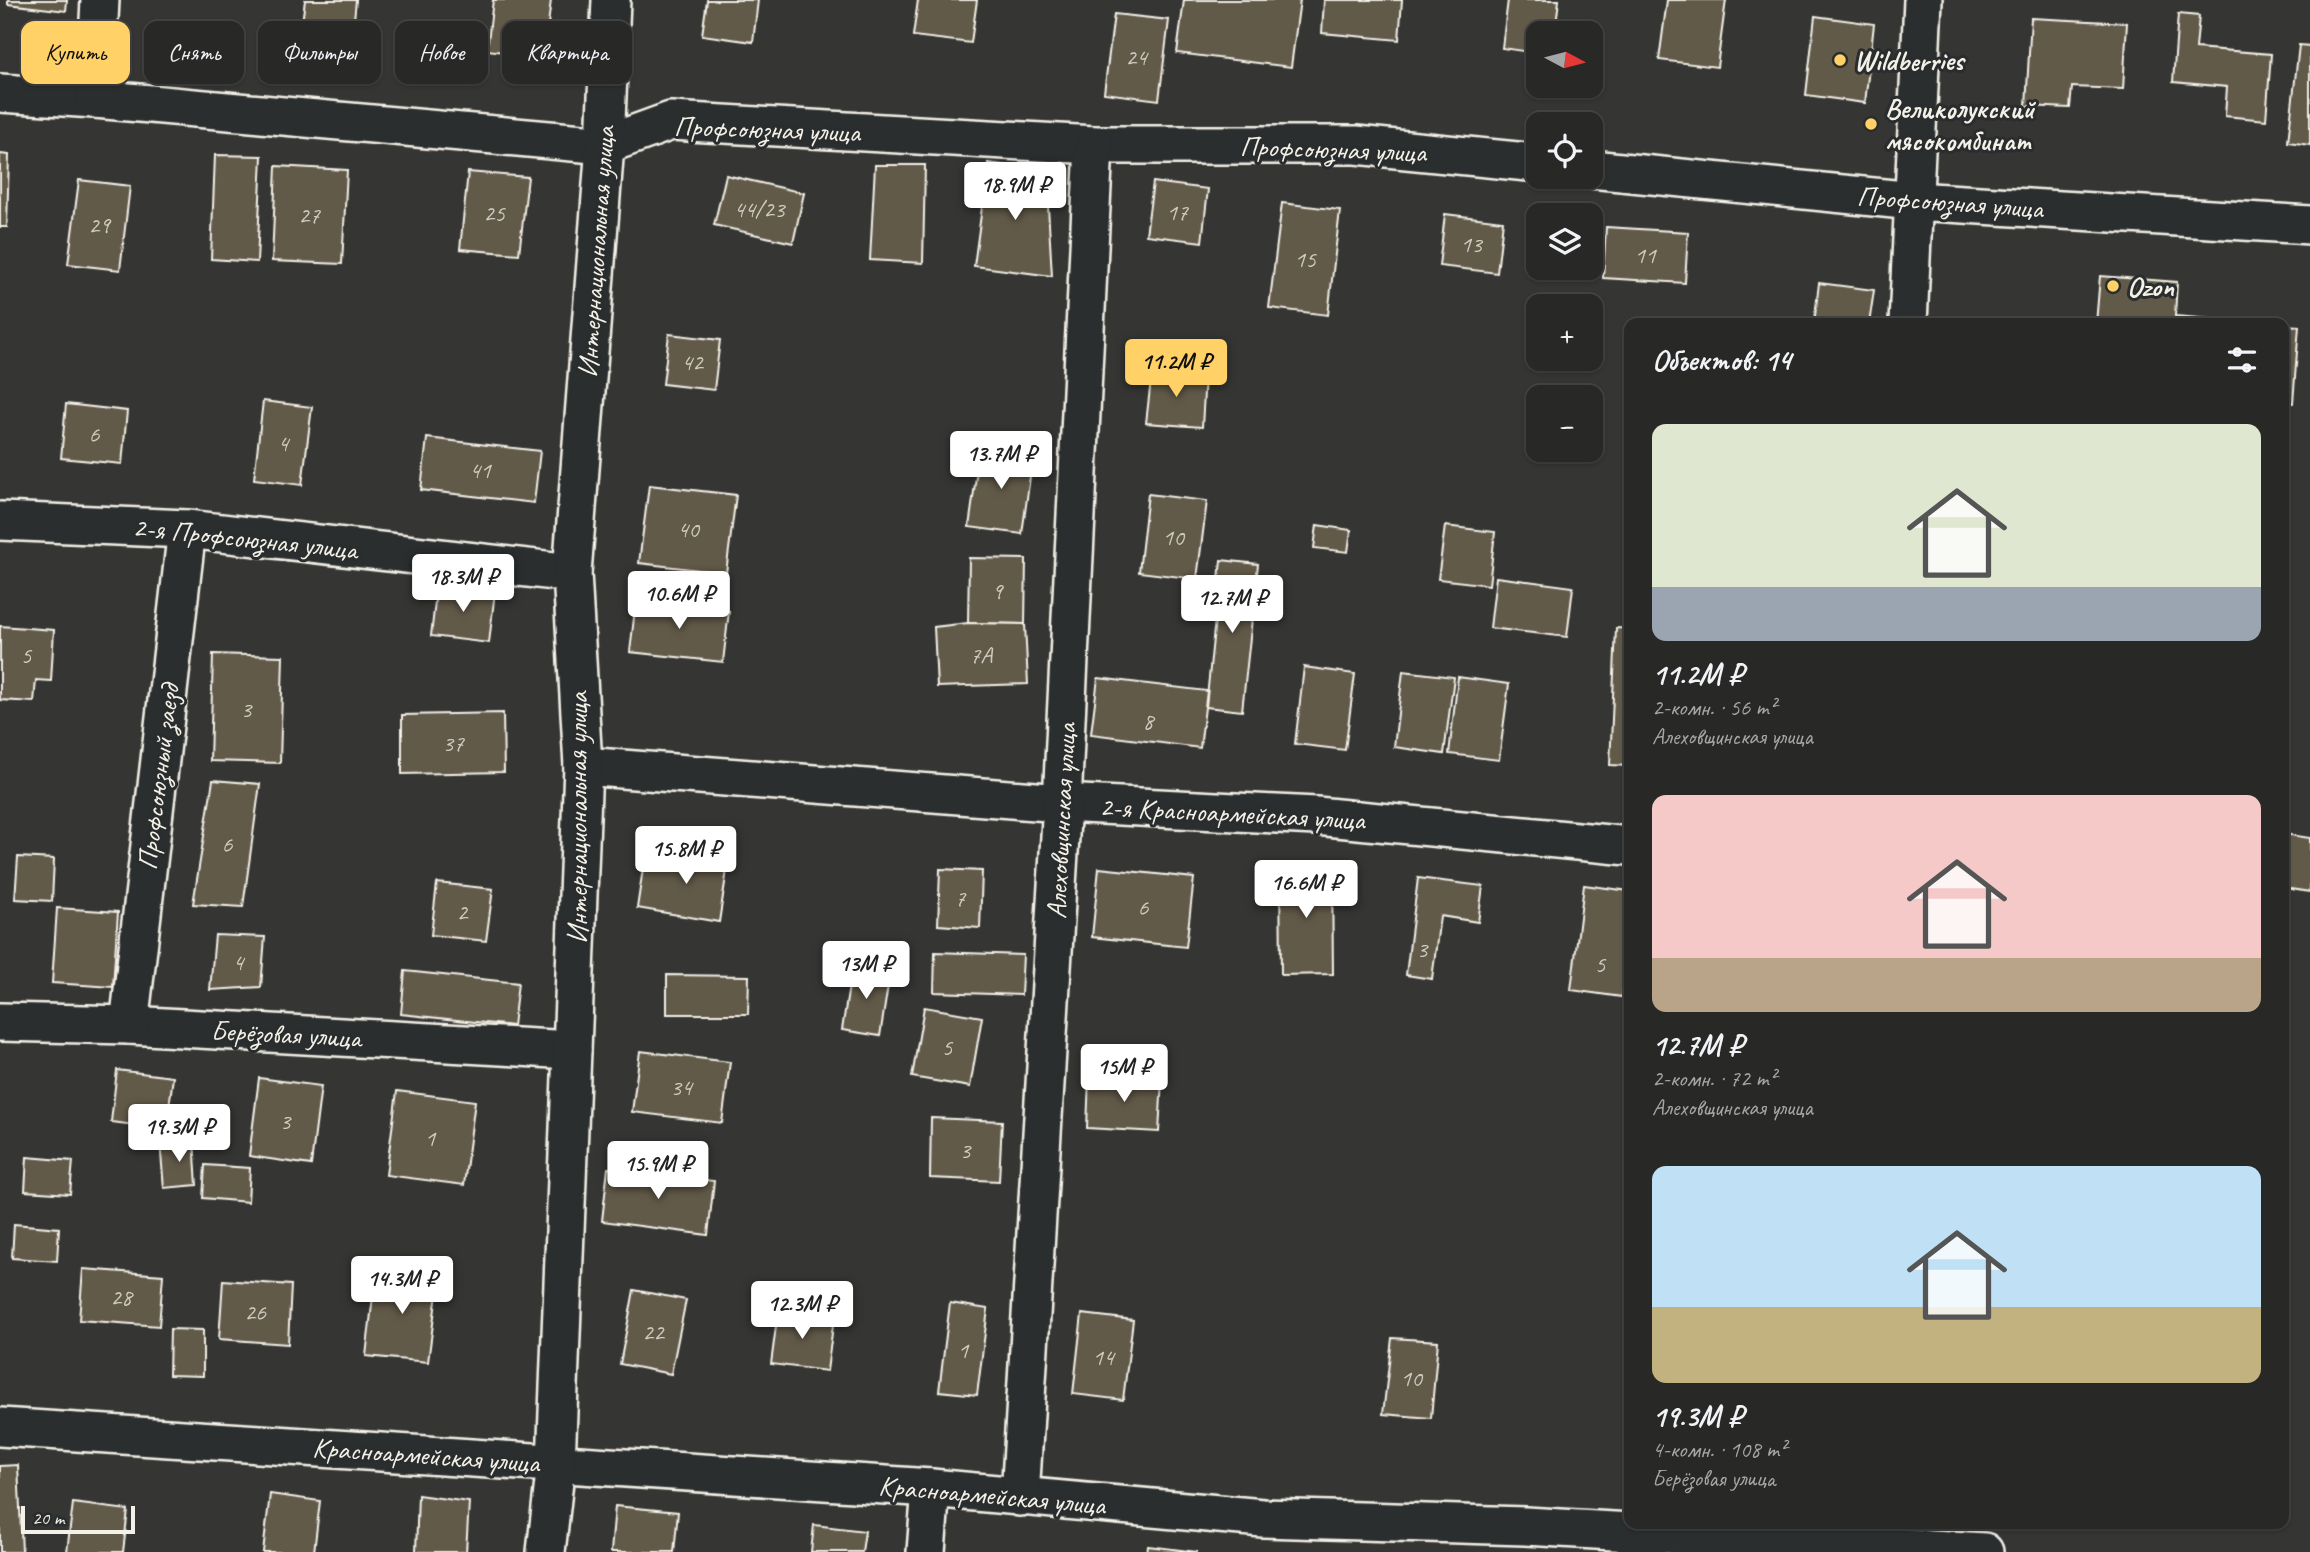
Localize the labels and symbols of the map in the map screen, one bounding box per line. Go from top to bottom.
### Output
north arrow [1526,21,1603,98]
house number: 24 [1125,42,1149,72]
place label: Wildberries [1854,43,1967,78]
marker: Wildberries [1832,52,1848,68]
place label: Великолукский мясокомбинат [1885,91,2037,158]
street label: Профсоюзная улица [673,108,862,151]
marker: Великолукский мясокомбинат [1863,116,1879,132]
street label: Интернациональная улица [570,123,622,379]
street label: Профсоюзная улица [1239,128,1428,171]
pin: 18.9M ₽ [950,162,1080,222]
street label: Профсоюзная улица [1856,178,2046,227]
house number: 44/23 [733,194,787,224]
house number: 17 [1166,197,1189,227]
house number: 25 [483,198,506,228]
house number: 27 [298,200,321,230]
house number: 29 [88,210,112,240]
house number: 13 [1460,229,1484,259]
house number: 11 [1634,240,1657,270]
house number: 15 [1294,244,1317,274]
place label: Ozon [2127,269,2175,304]
marker: Ozon [2105,278,2121,294]
pin: 11.2M ₽ [1111,340,1241,399]
house number: 42 [681,347,705,377]
house number: 6 [89,419,101,449]
house number: 4 [278,428,291,458]
pin: 13.7M ₽ [936,432,1066,491]
house number: 41 [469,455,492,485]
street label: 2-я Профсоюзная улица [131,509,361,568]
house number: 40 [677,514,701,544]
house number: 10 [1162,522,1186,552]
pin: 18.3M ₽ [398,554,528,614]
pin: 10.6M ₽ [614,572,744,631]
house number: 9 [992,576,1005,606]
pin: 12.7M ₽ [1167,576,1297,635]
house number: 5 [21,640,33,670]
house number: 7А [970,640,993,670]
street label: Профсоюзный заезд [129,679,188,872]
street label: Интернациональная улица [560,690,595,944]
house number: 3 [241,694,254,724]
house number: 8 [1143,706,1156,736]
street label: Алеховщинская улица [1038,721,1084,920]
house number: 37 [442,728,465,758]
street label: 2-я Красноармейская улица [1098,789,1367,838]
pin: 15.8M ₽ [621,826,751,886]
house number: 6 [222,829,234,859]
pin: 16.6M ₽ [1241,860,1371,920]
house number: 7 [955,883,967,913]
house number: 6 [1138,892,1150,922]
house number: 2 [457,897,470,927]
house number: 3 [1417,934,1430,964]
pin: 13M ₽ [817,942,915,1001]
house number: 4 [233,947,246,977]
house number: 5 [1595,949,1607,979]
street label: Берёзовая улица [210,1013,364,1057]
house number: 5 [942,1032,954,1062]
pin: 15M ₽ [1075,1044,1173,1104]
house number: 34 [670,1072,694,1102]
pin: 19.3M ₽ [114,1104,244,1164]
house number: 3 [280,1106,293,1136]
house number: 1 [425,1123,437,1153]
house number: 3 [960,1135,973,1165]
pin: 15.9M ₽ [593,1142,723,1201]
pin: 14.3M ₽ [337,1256,467,1316]
house number: 28 [110,1282,134,1312]
pin: 12.3M ₽ [737,1282,867,1341]
house number: 26 [244,1297,267,1327]
house number: 22 [642,1317,666,1347]
house number: 1 [958,1335,970,1365]
house number: 14 [1092,1342,1116,1372]
house number: 10 [1400,1363,1424,1393]
street label: Красноармейская улица [311,1430,542,1481]
street label: Красноармейская улица [877,1468,1108,1522]
scale bar [21,1503,135,1535]

